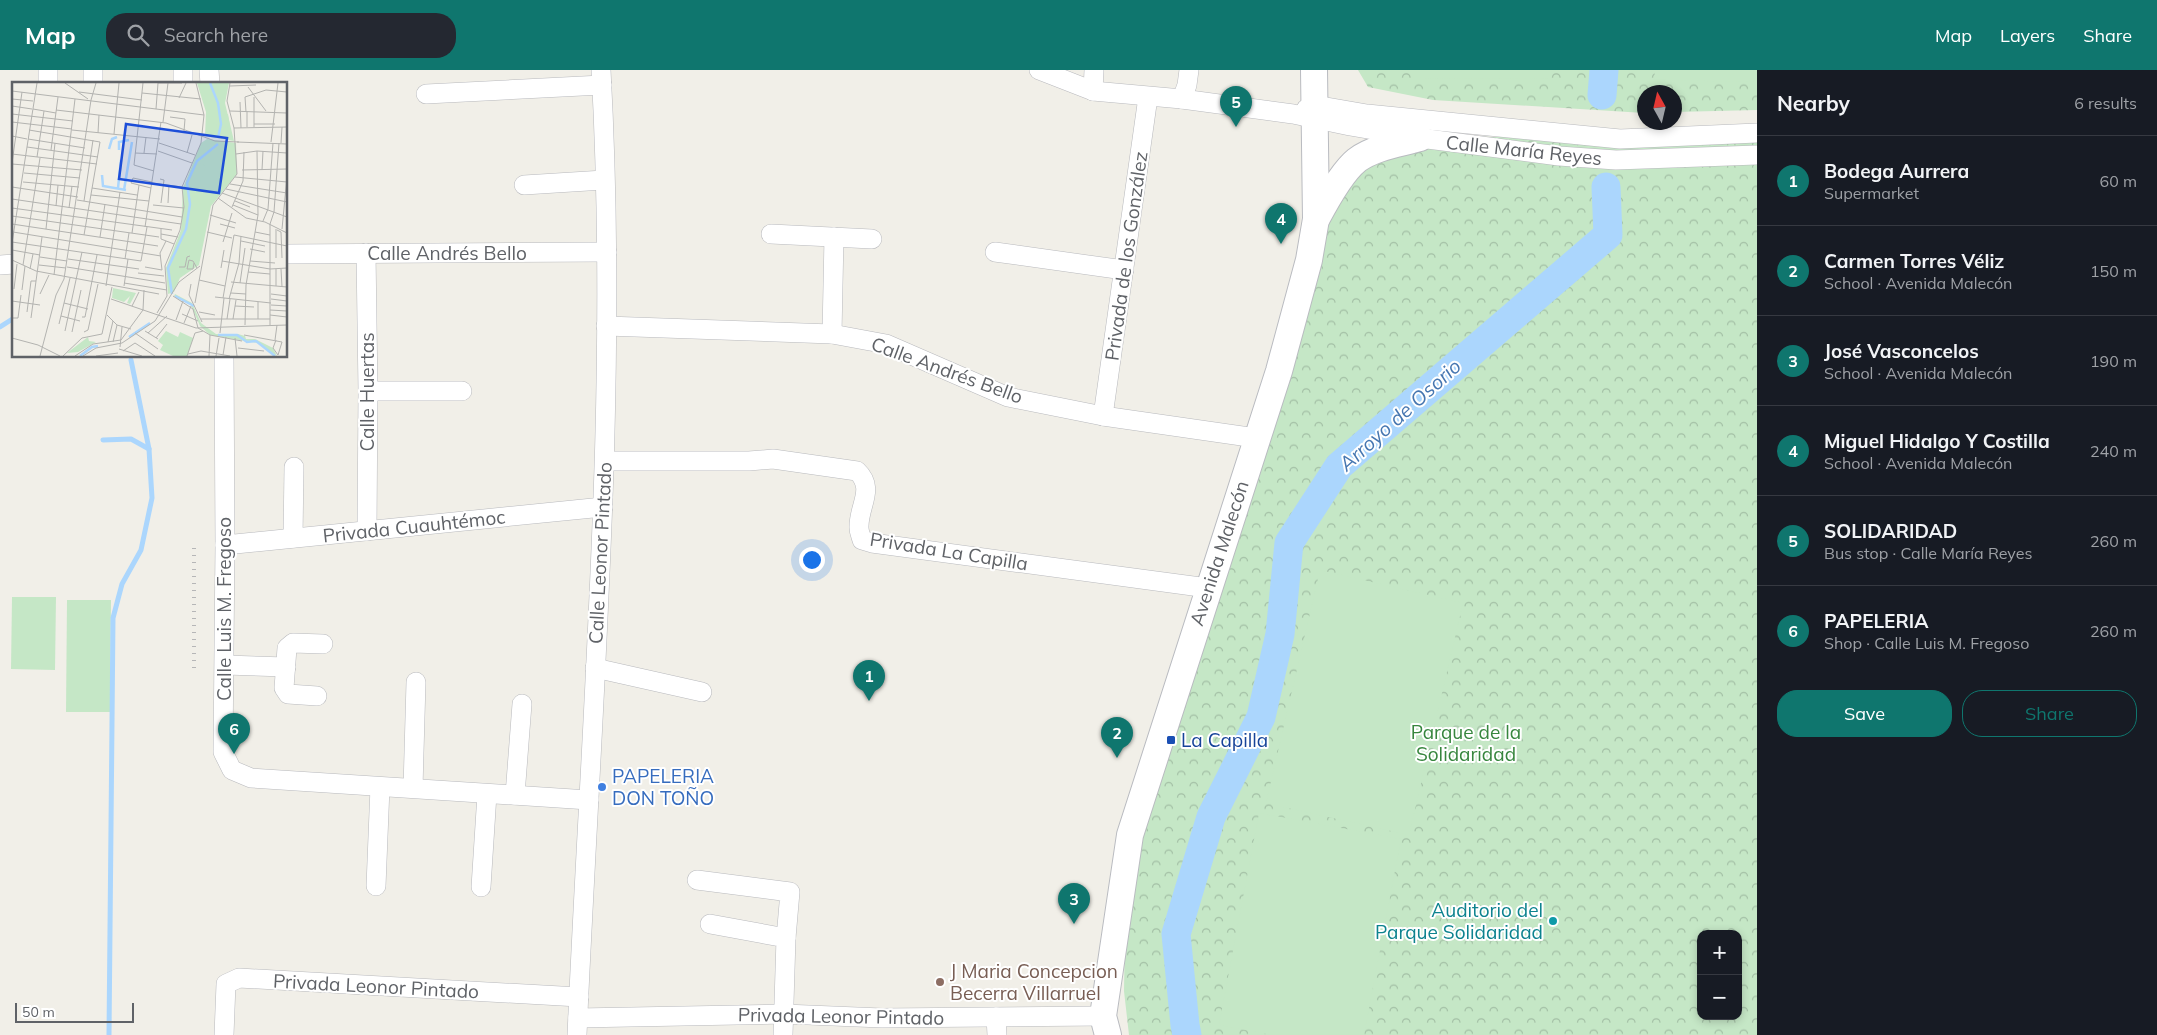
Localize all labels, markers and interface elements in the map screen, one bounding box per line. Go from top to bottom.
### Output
search box [106,13,456,58]
text: Map [25,20,76,50]
icon: search [124,21,152,49]
text: Search here [164,23,268,47]
text: Map [1935,24,1972,47]
text: Layers [2000,24,2055,47]
text: Share [2083,24,2132,47]
inset map [12,82,288,358]
north arrow [1637,85,1682,130]
pin: 5 [1220,86,1252,127]
text: Nearby [1777,90,1850,116]
text: 6 results [2074,93,2137,113]
street label: Calle María Reyes [1445,130,1603,170]
street label: Privada de los González [1099,150,1153,362]
text: Bodega Aurrera [1824,159,1969,183]
text: 1 [1788,171,1798,191]
text: 60 m [2100,171,2137,191]
text: Supermarket [1824,183,1919,203]
pin: 4 [1265,203,1297,244]
street label: Calle Andrés Bello [367,241,527,265]
text: Carmen Torres Véliz [1824,249,2004,273]
text: 2 [1788,261,1798,281]
text: 150 m [2090,261,2137,281]
text: School · Avenida Malecón [1824,273,2012,293]
street label: Calle Andrés Bello [868,331,1026,409]
street label: Calle Huertas [355,332,379,452]
text: José Vasconcelos [1824,339,1979,363]
text: 3 [1788,351,1798,371]
text: 190 m [2090,351,2137,371]
water label: Arroyo de Osorio [1333,353,1466,477]
text: School · Avenida Malecón [1824,363,2012,383]
text: Miguel Hidalgo Y Costilla [1824,429,2050,453]
text: 4 [1788,441,1798,461]
text: 240 m [2090,441,2137,461]
text: School · Avenida Malecón [1824,453,2012,473]
street label: Calle Leonor Pintado [583,461,617,645]
street label: Avenida Malecón [1184,478,1254,628]
street label: Privada Cuauhtémoc [321,504,507,548]
street label: Calle Luis M. Fregoso [212,517,236,701]
text: SOLIDARIDAD [1824,519,1957,543]
street label: Privada La Capilla [868,527,1030,575]
text: 5 [1788,531,1798,551]
text: 260 m [2090,531,2137,551]
text: Bus stop · Calle María Reyes [1824,543,2032,563]
your location [799,547,825,573]
text: PAPELERIA [1824,609,1928,633]
text: 6 [1788,621,1798,641]
text: 260 m [2090,621,2137,641]
text: Shop · Calle Luis M. Fregoso [1824,633,2029,653]
pin: 1 [853,660,885,701]
button: Save [1777,690,1952,737]
button: Share [1962,690,2137,737]
pin: 6 [218,713,250,754]
pin: 2 [1101,717,1133,758]
park label: Parque de la Solidaridad [1411,720,1521,766]
place label: La Capilla [1181,728,1268,752]
marker: La Capilla [1165,734,1177,746]
place label: PAPELERIA DON TOÑO [612,764,714,810]
marker: PAPELERIA DON TOÑO [596,781,608,793]
pin: 3 [1058,883,1090,924]
place label: Auditorio del Parque Solidaridad [1375,898,1543,944]
marker: Auditorio del Parque Solidaridad [1547,915,1559,927]
map controls [1697,930,1742,1020]
button: + [1697,930,1742,975]
place label: J Maria Concepcion Becerra Villarruel [950,959,1118,1005]
street label: Privada Leonor Pintado [272,969,480,1003]
button: − [1697,975,1742,1020]
marker: J Maria Concepcion Becerra Villarruel [934,976,946,988]
scale bar [15,1000,134,1023]
street label: Privada Leonor Pintado [738,1002,944,1030]
text: 50 m [22,1003,55,1021]

